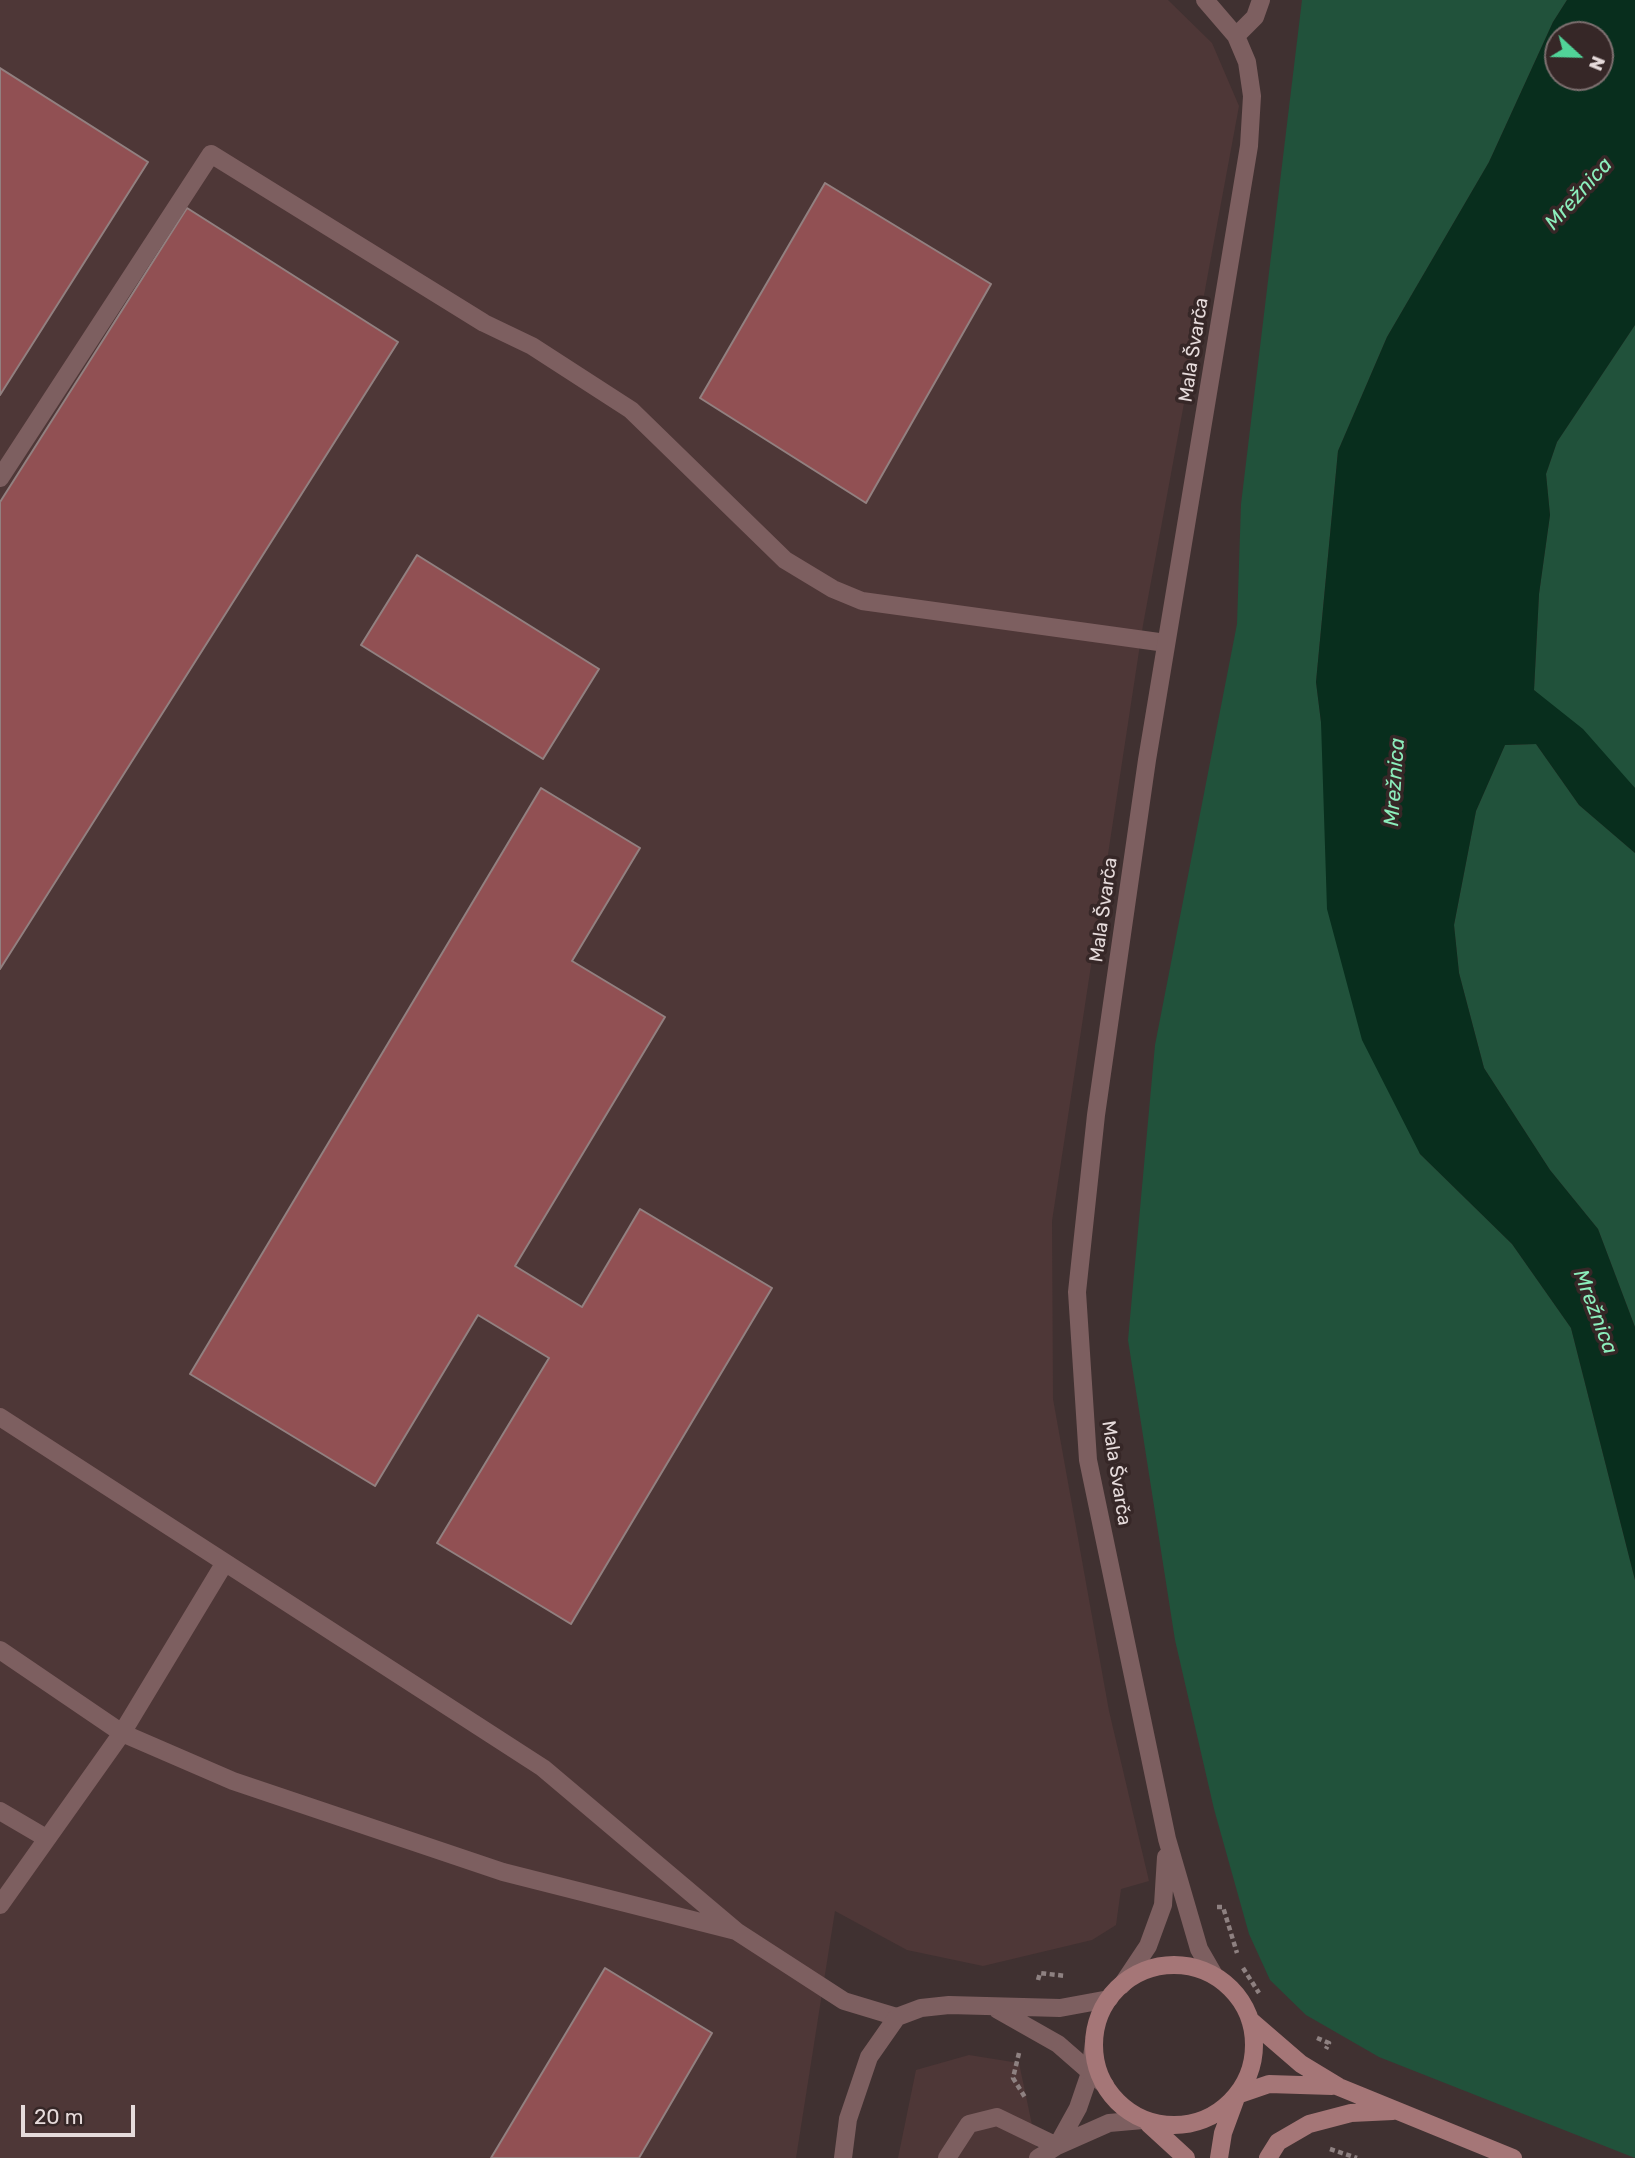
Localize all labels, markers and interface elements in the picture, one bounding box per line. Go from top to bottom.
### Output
north arrow [1544,21,1614,91]
text: N [1584,53,1610,74]
water label: Mrežnica [1540,153,1618,235]
street label: Mala Švarča [1174,296,1214,404]
water label: Mrežnica [1379,737,1411,827]
street label: Mala Švarča [1085,856,1123,964]
water label: Mrežnica [1567,1266,1623,1358]
street label: Mala Švarča [1096,1419,1136,1527]
scale bar [24,2092,138,2136]
text: 20 m [34,2104,83,2129]

